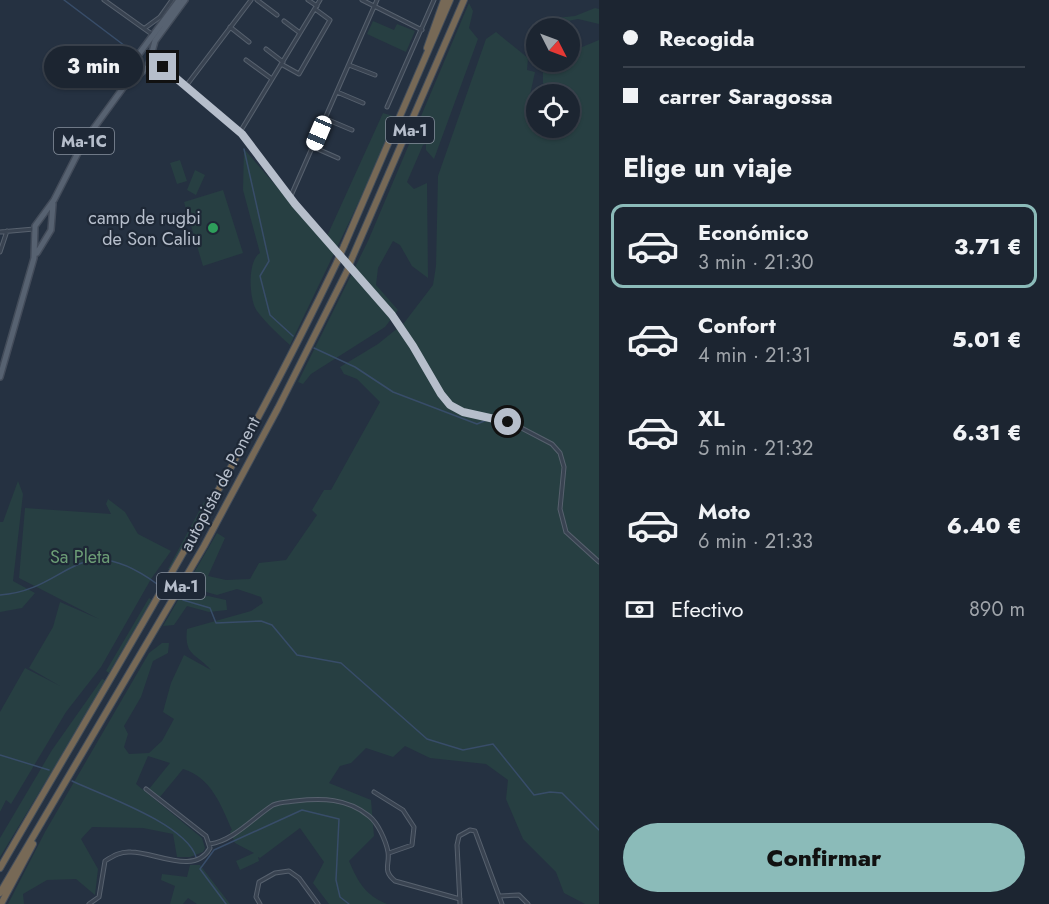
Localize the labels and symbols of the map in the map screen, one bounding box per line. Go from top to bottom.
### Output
north arrow [526,18,580,72]
callout: 3 min [43,46,142,88]
route end [149,53,176,80]
car [304,113,334,153]
road number: Ma-1 [386,117,434,143]
road number: Ma-1C [54,128,114,154]
place label: camp de rugbi de Son Caliu [88,205,201,252]
marker: camp de rugbi de Son Caliu [206,221,220,235]
route start [494,408,521,435]
street label: autopista de Ponent [173,411,267,556]
park label: Sa Pleta [50,544,110,570]
road number: Ma-1 [157,573,205,599]

